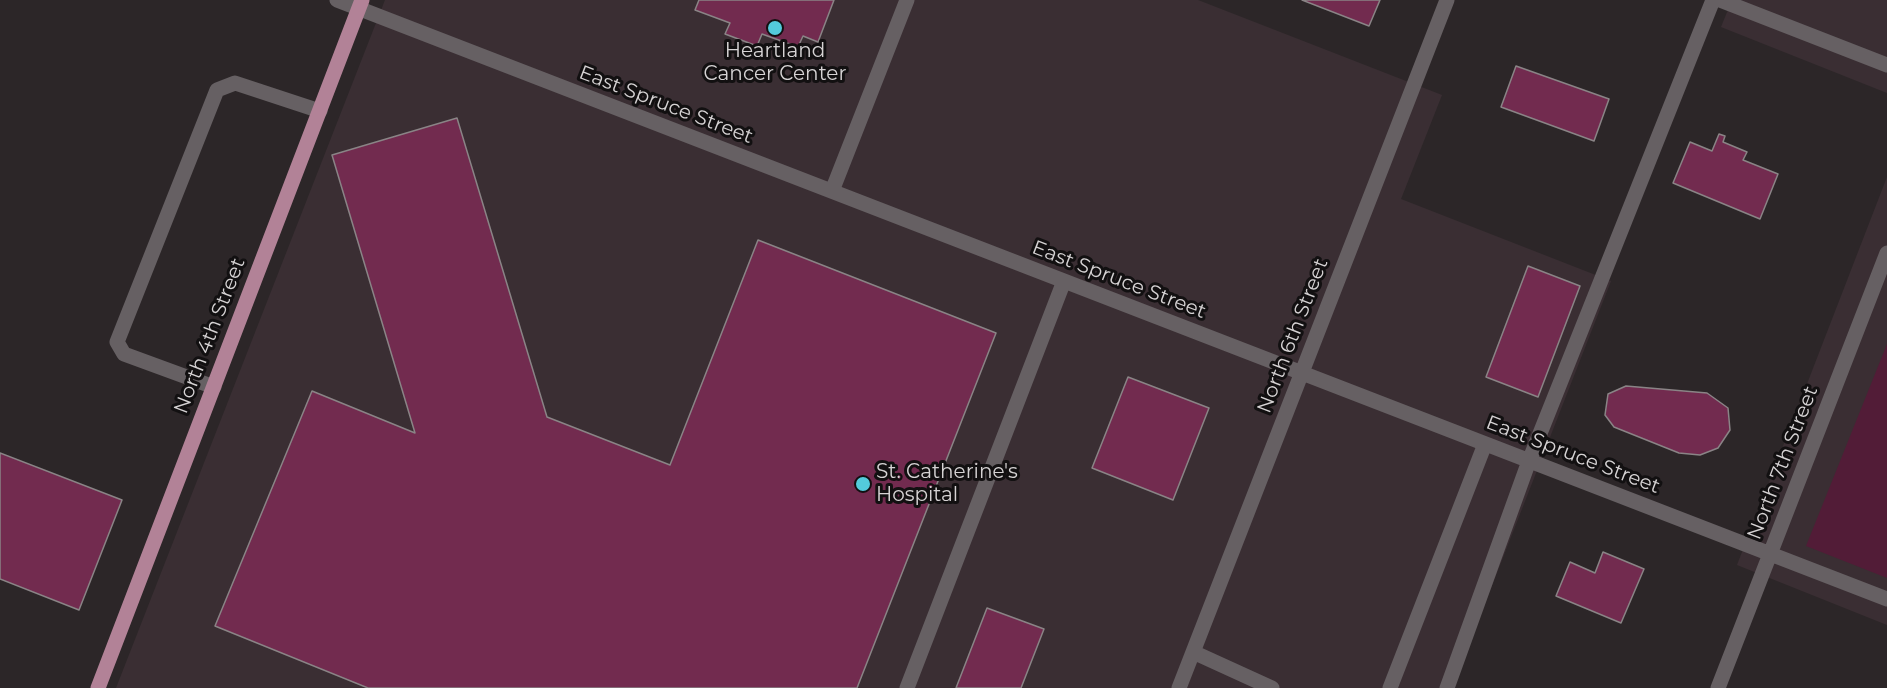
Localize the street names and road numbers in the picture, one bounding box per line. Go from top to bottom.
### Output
street label: East Spruce Street [576,61,756,149]
street label: East Spruce Street [1029,236,1209,324]
street label: North 4th Street [169,255,251,417]
street label: North 6th Street [1252,255,1334,417]
street label: North 7th Street [1743,383,1823,543]
street label: East Spruce Street [1483,411,1663,499]

